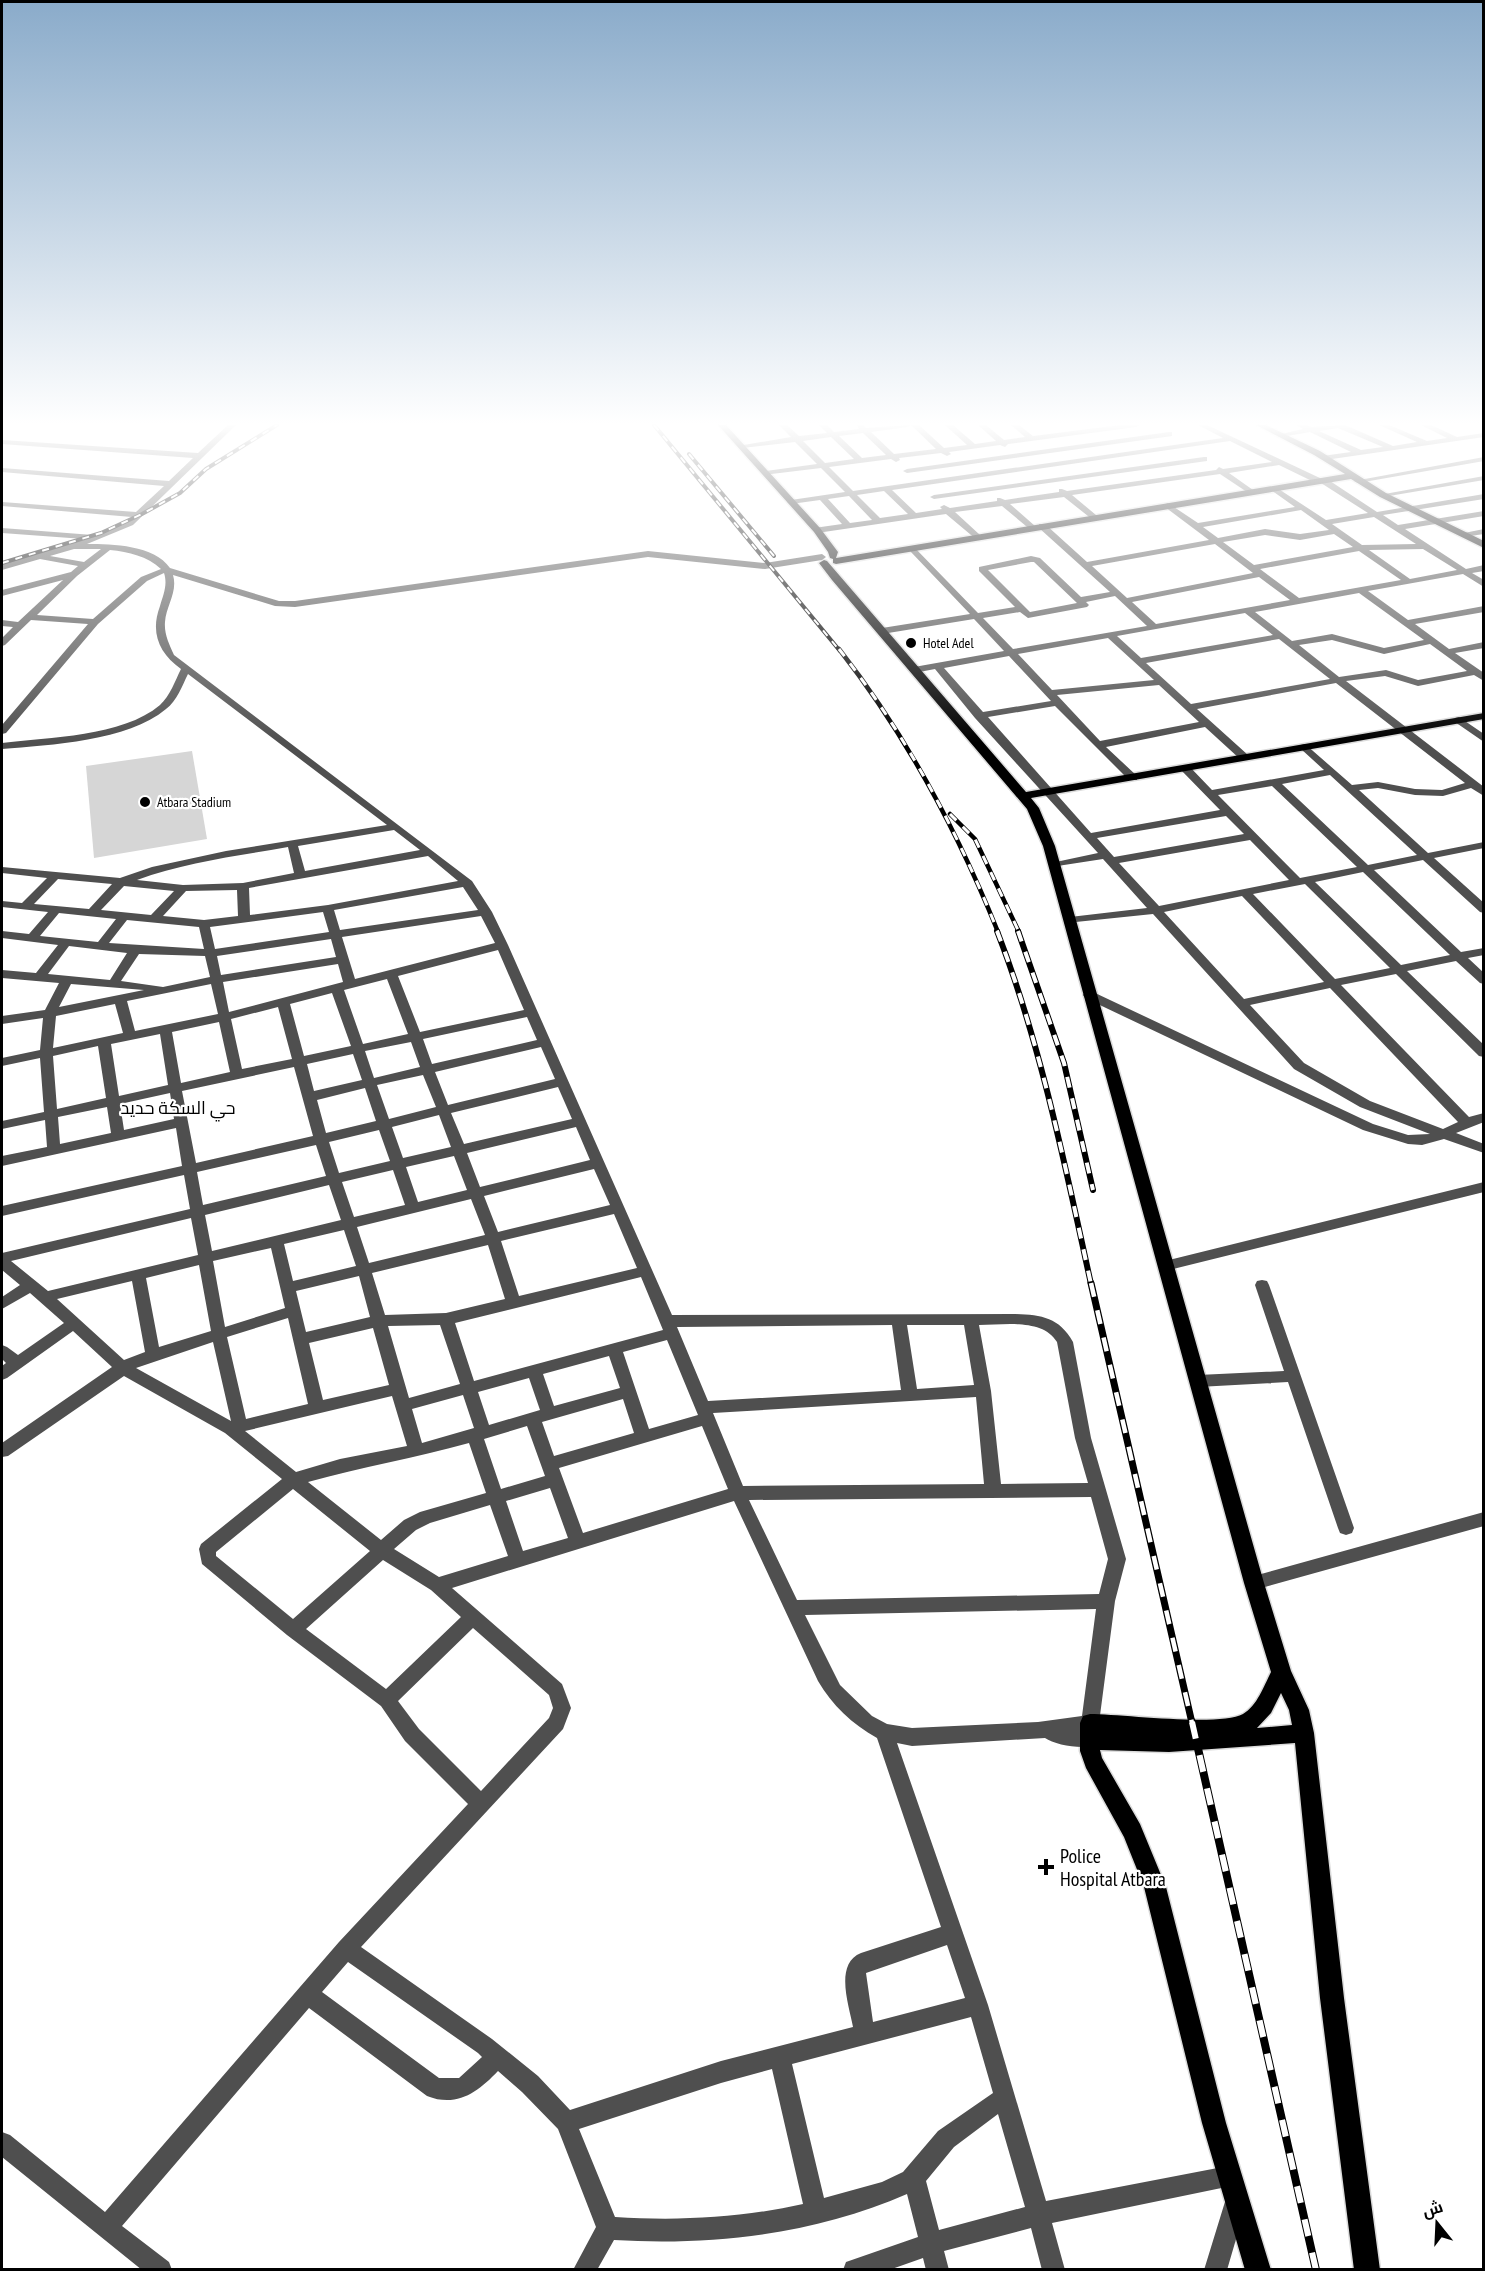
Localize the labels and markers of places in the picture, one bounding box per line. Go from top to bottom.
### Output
place label: Hotel Adel [923,634,974,652]
marker: Hotel Adel [904,636,918,650]
place label: Atbara Stadium [157,793,231,811]
marker: Atbara Stadium [138,795,152,809]
place label: Police Hospital Atbara [1060,1843,1166,1892]
marker: Police Hospital Atbara [1037,1858,1055,1876]

